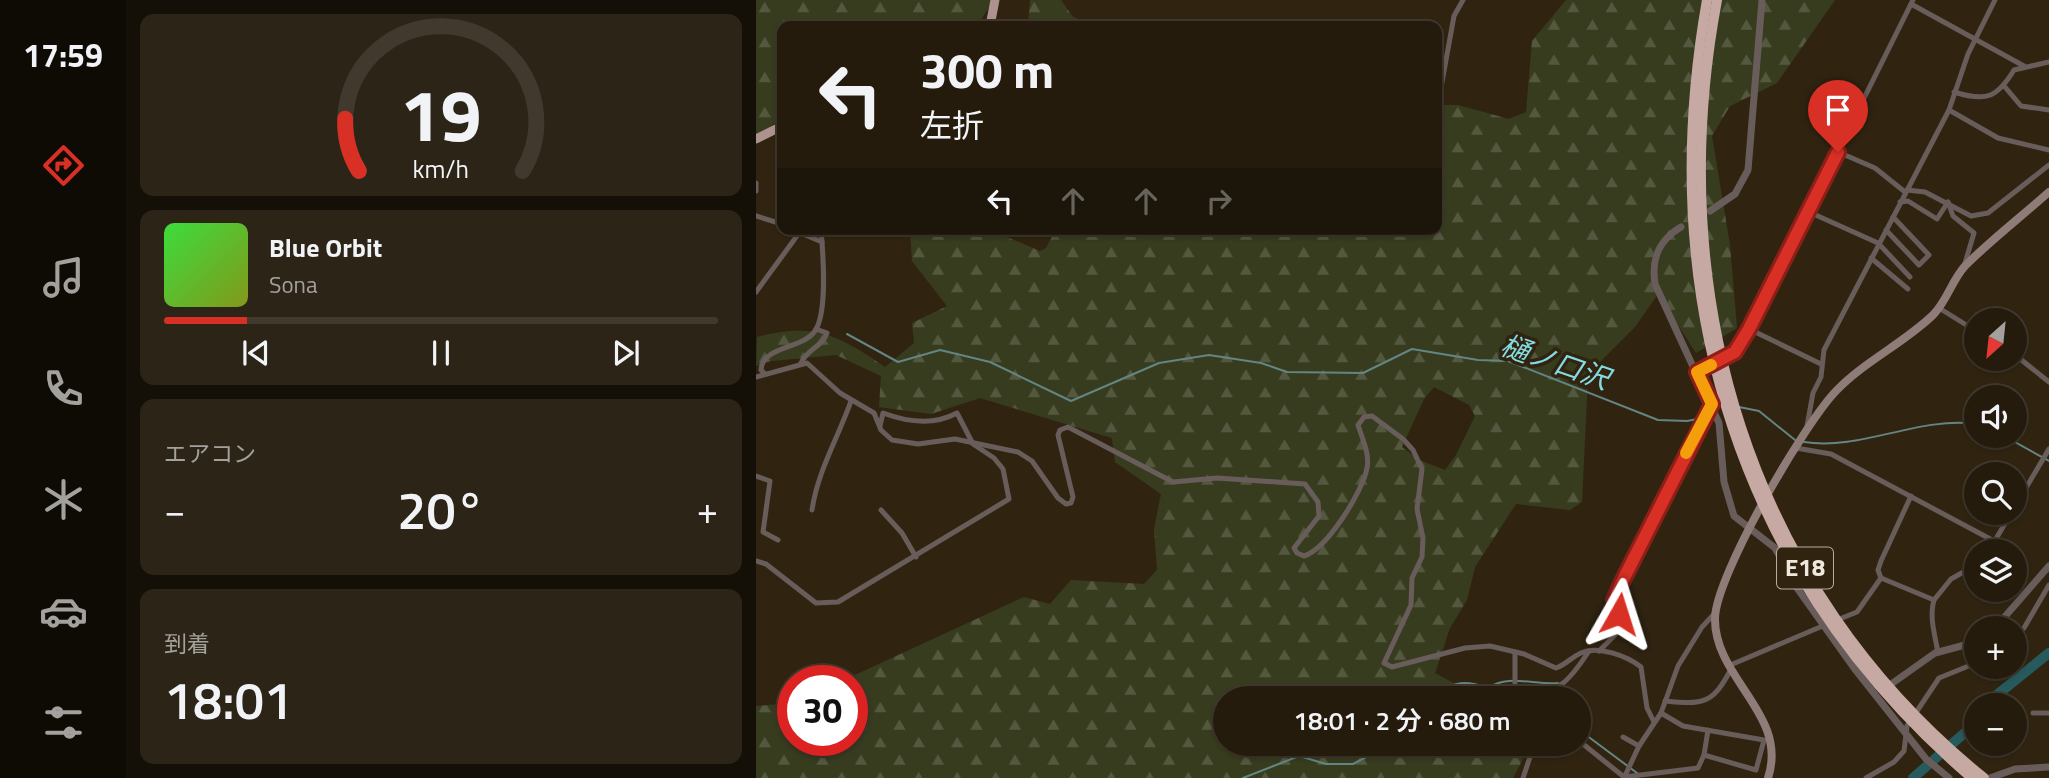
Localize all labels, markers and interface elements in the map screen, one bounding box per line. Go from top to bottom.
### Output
text: 17:59 [23,31,103,79]
text: 300 m [920,32,1054,107]
icon: left [805,49,896,140]
text: 19 [400,59,482,169]
pin [1808,80,1868,152]
icon: arrive [1819,91,1857,129]
text: 左折 [920,101,984,149]
icon: directions [39,141,88,190]
text: km/h [413,150,469,188]
icon: left [981,182,1019,220]
icon: ahead [1054,182,1092,220]
icon: ahead [1127,182,1165,220]
icon: right [1200,182,1238,220]
text: Blue Orbit [269,228,382,267]
icon: music [39,253,88,302]
text: Sona [269,267,317,302]
north arrow [1964,308,2026,371]
map controls [1964,308,2027,756]
water label: 樋ノ口沢 [1495,323,1619,401]
icon: previous [237,334,275,372]
icon: pause [422,334,460,372]
icon: next [607,334,645,372]
icon: phone [39,364,88,413]
button: sound [1964,385,2027,448]
text: エアコン [164,436,256,471]
button: search [1964,462,2027,525]
text: 20° [397,470,485,549]
icon: climate [39,475,88,524]
text: − [164,481,185,539]
text: + [697,481,718,539]
button: layers [1964,539,2027,602]
road number: E18 [1777,548,1833,588]
position arrow [1582,577,1656,651]
icon: car [39,587,88,636]
button: + [1964,616,2027,679]
text: 到着 [164,626,210,661]
text: 18:01 [164,660,293,739]
speed limit sign: 30 [777,665,868,756]
button: − [1964,693,2027,756]
icon: filters [39,698,88,747]
text: 18:01 · 2 分 · 680 m [1293,701,1511,740]

